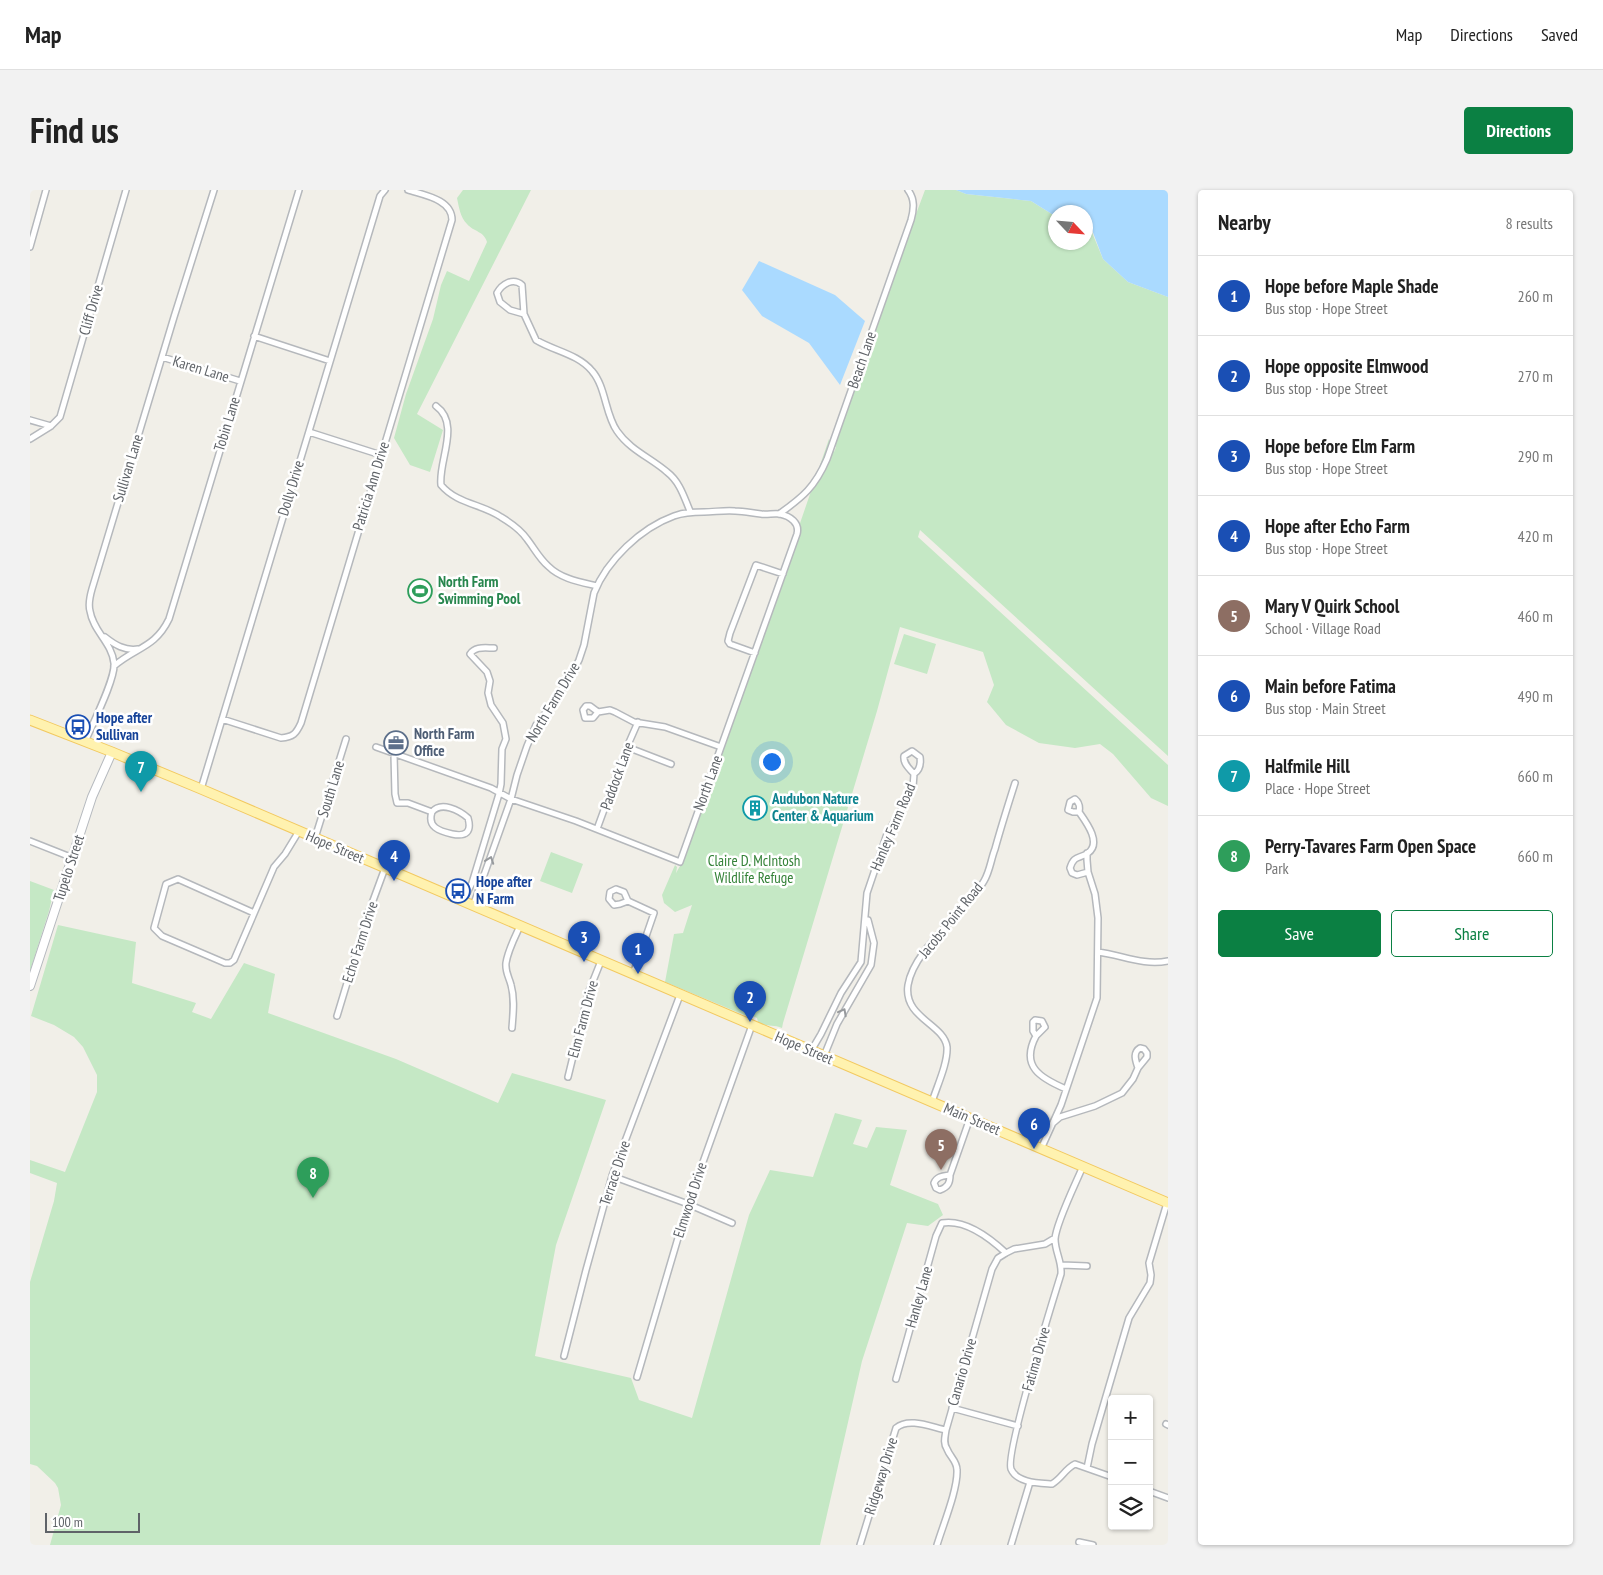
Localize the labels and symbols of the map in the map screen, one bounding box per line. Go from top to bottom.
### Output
north arrow [1048,205,1093,250]
street label: Cliff Drive [74,282,107,337]
street label: Beach Lane [843,329,880,391]
street label: Karen Lane [171,351,232,386]
street label: Tobin Lane [209,394,244,453]
street label: Sullivan Lane [108,432,147,504]
street label: Patricia Ann Drive [348,439,393,533]
street label: Dolly Drive [273,458,308,518]
place label: North Farm Swimming Pool [438,572,521,608]
sports icon: North Farm Swimming Pool [407,578,433,604]
street label: North Farm Drive [521,659,584,745]
place label: Hope after Sullivan [96,708,153,744]
bus stop icon: Hope after Sullivan [65,714,91,740]
place label: North Farm Office [414,724,475,760]
office icon: North Farm Office [383,730,409,756]
street label: Paddock Lane [596,739,638,812]
your location [759,749,785,775]
pin: 7 [125,751,157,792]
street label: North Lane [689,752,726,813]
street label: South Lane [313,758,348,819]
street label: Hanley Farm Road [866,780,920,873]
place label: Audubon Nature Center & Aquarium [771,789,874,825]
building icon: Audubon Nature Center & Aquarium [742,795,768,821]
street label: Hope Street [303,826,367,867]
street label: Tupelo Street [49,832,88,904]
pin: 4 [378,840,410,881]
park label: Claire D. McIntosh Wildlife Refuge [708,851,800,887]
one-way arrow [484,857,494,865]
place label: Hope after N Farm [476,872,533,908]
bus stop icon: Hope after N Farm [445,878,471,904]
street label: Jacobs Point Road [914,878,987,962]
street label: Echo Farm Drive [337,899,382,985]
pin: 3 [568,921,600,962]
pin: 1 [622,933,654,974]
street label: Elm Farm Drive [563,978,602,1060]
pin: 2 [734,981,766,1022]
one-way arrow [837,1008,847,1017]
street label: Hope Street [772,1027,836,1068]
street label: Main Street [941,1098,1003,1139]
pin: 6 [1018,1108,1050,1149]
pin: 5 [925,1129,957,1170]
street label: Terrace Drive [595,1138,634,1208]
pin: 8 [297,1157,329,1198]
street label: Elmwood Drive [668,1160,711,1240]
street label: Hanley Lane [901,1264,936,1330]
street label: Fatima Drive [1017,1325,1054,1393]
street label: Canario Drive [943,1336,980,1408]
street label: Ridgeway Drive [860,1435,901,1517]
scale bar [45,1510,140,1533]

